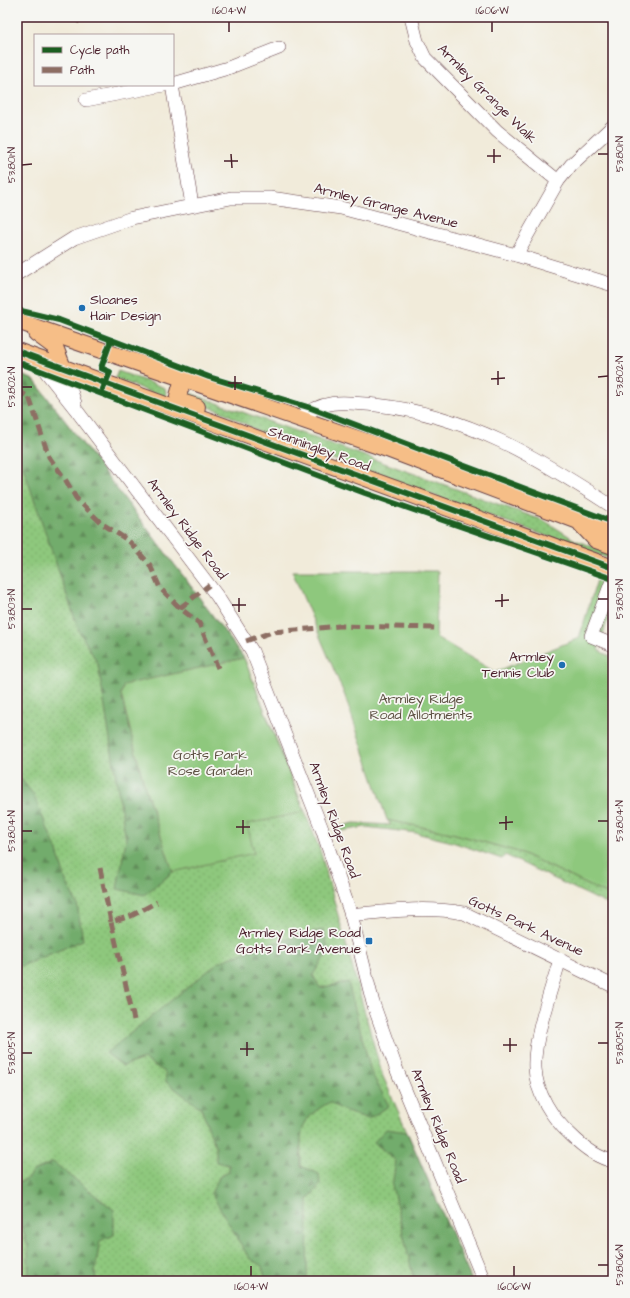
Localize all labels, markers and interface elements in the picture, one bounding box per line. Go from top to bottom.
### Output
text: 1.604°W [212,4,246,18]
text: 1.606°W [475,4,509,18]
legend [34,34,174,86]
street label: Armley Grange Walk [433,40,542,149]
text: Cycle path [70,42,129,60]
text: Path [70,62,95,79]
text: 53.801°N [613,136,627,172]
text: 53.801°N [5,147,19,183]
street label: Armley Grange Avenue [312,178,461,234]
place label: Sloanes Hair Design [90,290,161,326]
marker: Sloanes Hair Design [77,303,87,313]
text: 53.802°N [613,356,627,396]
text: 53.802°N [5,367,19,407]
street label: Stanningley Road [265,421,373,477]
street label: Armley Ridge Road [142,474,232,584]
text: 53.803°N [613,579,627,619]
text: 53.803°N [5,589,19,629]
place label: Armley Tennis Club [482,647,554,683]
marker: Armley Tennis Club [557,660,567,670]
park label: Armley Ridge Road Allotments [370,689,472,725]
park label: Gotts Park Rose Garden [168,745,252,781]
street label: Armley Ridge Road [304,759,364,881]
text: 53.804°N [613,800,627,842]
text: 53.804°N [5,810,19,852]
street label: Gotts Park Avenue [465,891,587,962]
place label: Armley Ridge Road Gotts Park Avenue [236,923,361,959]
marker: Armley Ridge Road Gotts Park Avenue [364,936,374,946]
text: 53.805°N [613,1022,627,1064]
text: 53.805°N [5,1032,19,1074]
street label: Armley Ridge Road [406,1065,470,1187]
text: 53.806°N [613,1244,627,1286]
text: 1.604°W [234,1280,268,1294]
text: 1.606°W [497,1280,531,1294]

